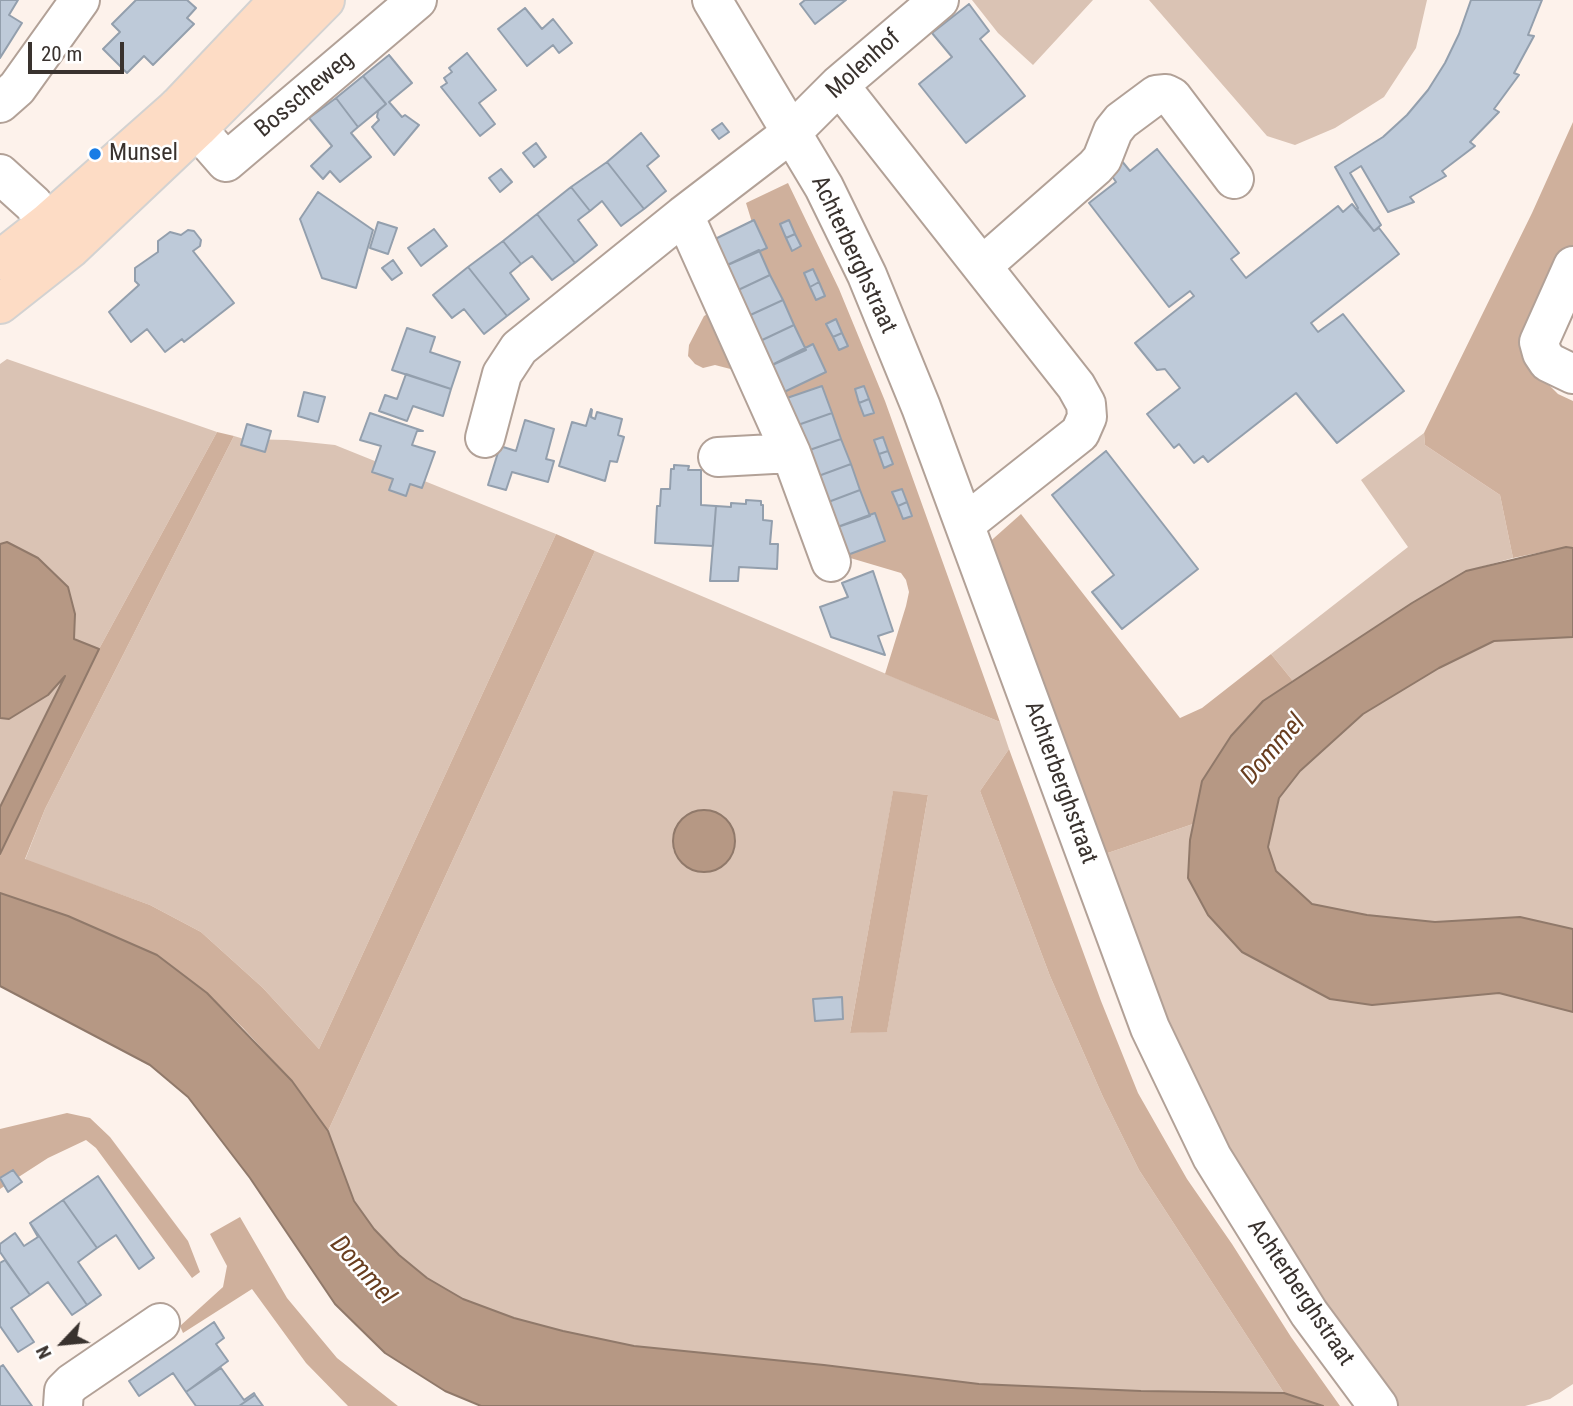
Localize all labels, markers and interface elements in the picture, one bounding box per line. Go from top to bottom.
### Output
street label: Molenhof [821,24,907,106]
scale bar [32,28,128,72]
text: 20 m [41,42,82,66]
street label: Bosscheweg [250,46,360,144]
place label: Munsel [109,140,178,168]
marker: Munsel [87,146,103,162]
street label: Achterberghstraat [804,172,902,338]
street label: Achterberghstraat [1017,698,1103,868]
water label: Dommel [1235,709,1313,791]
street label: Achterberghstraat [1240,1214,1360,1372]
water label: Dommel [323,1230,401,1312]
north arrow [28,1308,98,1378]
text: N [31,1342,57,1363]

